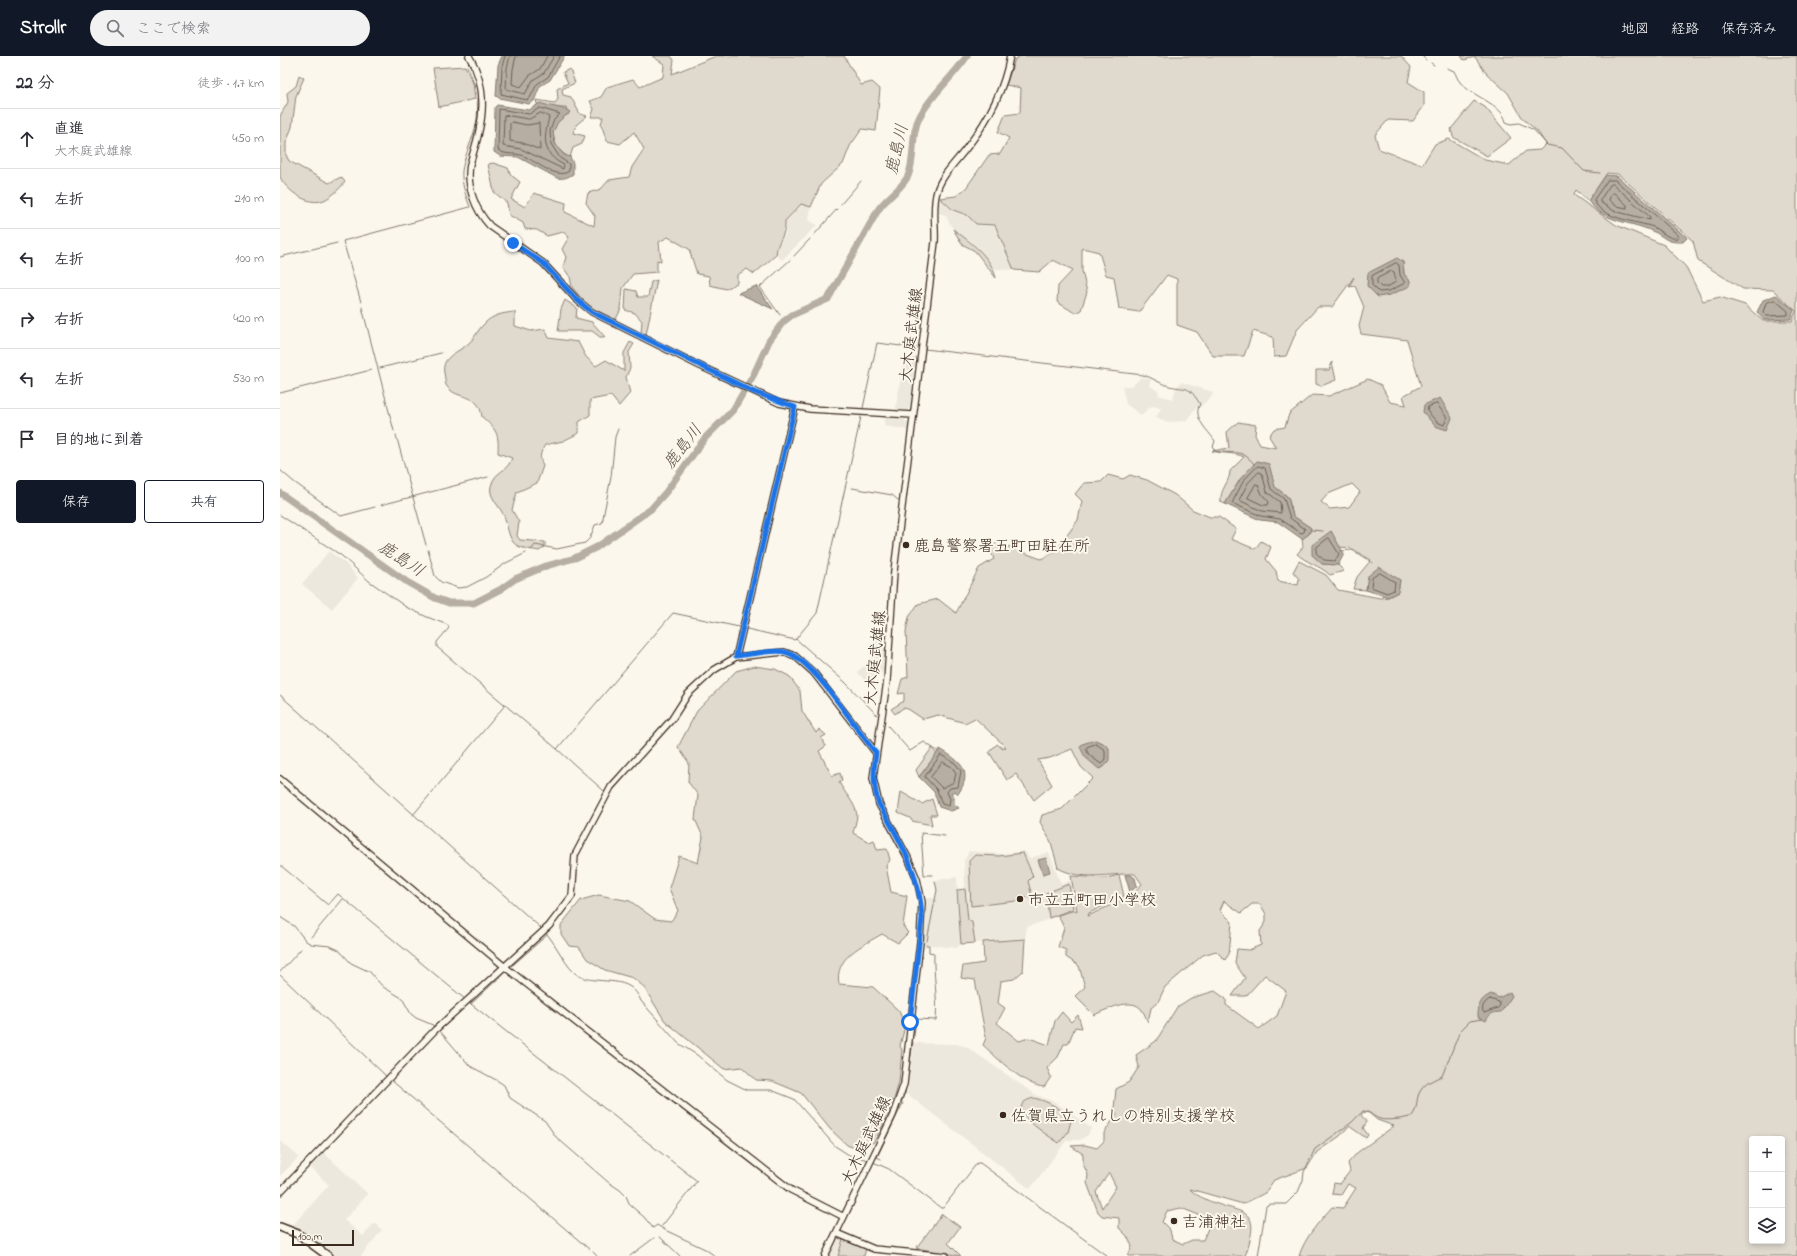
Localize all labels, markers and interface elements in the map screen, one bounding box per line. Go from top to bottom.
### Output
search box [90,10,370,46]
text: Strollr [20,15,66,42]
icon: search [104,17,126,39]
text: ここで検索 [136,18,211,40]
text: 地図 [1621,19,1649,40]
text: 経路 [1671,19,1699,40]
text: 保存済み [1721,19,1777,40]
text: 22 分 [16,71,54,96]
text: 徒歩 · 1.7 km [198,74,264,93]
text: 直進 [54,118,84,140]
water label: 鹿島川 [880,122,915,177]
icon: ahead [16,128,38,150]
text: 450 m [232,129,264,148]
text: 大木庭武雄線 [54,142,132,161]
icon: left [16,188,38,210]
text: 左折 [54,189,84,211]
text: 210 m [234,189,264,208]
route end [504,234,522,252]
icon: left [16,248,38,270]
text: 左折 [54,249,84,271]
text: 100 m [235,249,264,268]
street label: 大木庭武雄線 [894,286,930,384]
icon: right [16,308,38,330]
text: 右折 [54,309,84,331]
text: 420 m [233,309,264,328]
icon: left [16,368,38,390]
text: 左折 [54,369,84,391]
text: 530 m [232,369,264,388]
water label: 鹿島川 [658,419,709,475]
icon: arrive [16,428,38,450]
text: 目的地に到着 [54,429,144,451]
button: 保存 [16,480,136,523]
button: 共有 [144,480,264,523]
water label: 鹿島川 [373,535,429,584]
place label: 鹿島警察署五町田駐在所 [914,535,1090,559]
marker: 鹿島警察署五町田駐在所 [901,540,911,550]
street label: 大木庭武雄線 [859,609,893,707]
place label: 市立五町田小学校 [1028,889,1156,913]
marker: 市立五町田小学校 [1015,894,1025,904]
route start [901,1013,919,1031]
street label: 大木庭武雄線 [836,1092,898,1189]
place label: 佐賀県立うれしの特別支援学校 [1011,1105,1235,1129]
marker: 佐賀県立うれしの特別支援学校 [998,1110,1008,1120]
map controls [1749,1136,1785,1244]
button: + [1749,1136,1785,1172]
button: − [1749,1172,1785,1208]
button: layers [1749,1208,1785,1244]
place label: 吉浦神社 [1182,1211,1246,1235]
marker: 吉浦神社 [1169,1216,1179,1226]
scale bar [292,1228,354,1247]
text: 100 m [298,1229,322,1245]

